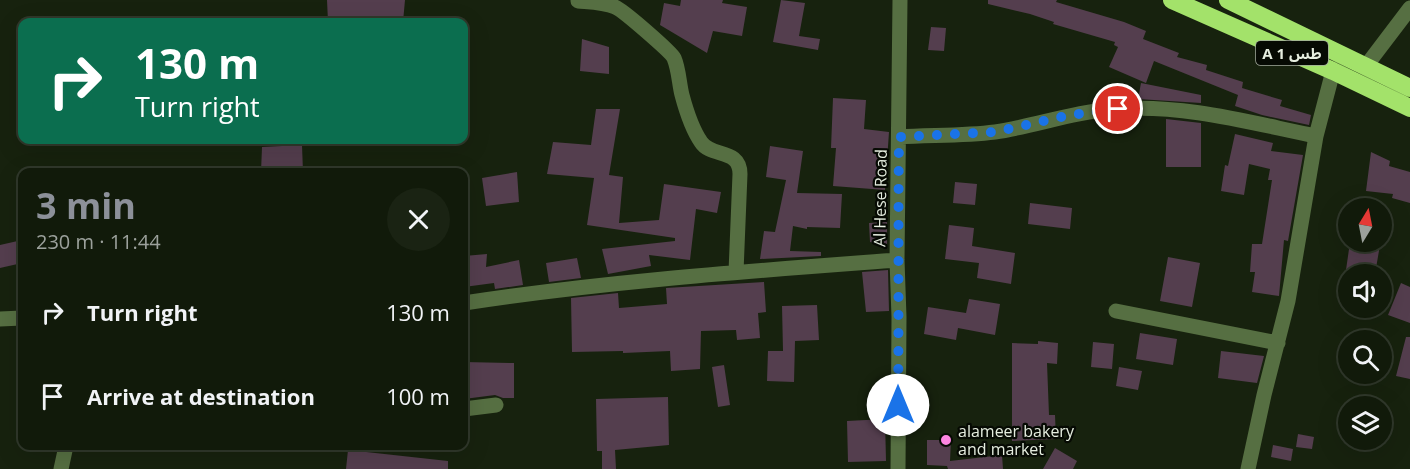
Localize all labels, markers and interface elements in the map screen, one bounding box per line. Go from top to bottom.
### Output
text: 130 m [135,34,259,91]
road number: A 1 طس [1256,41,1328,65]
icon: right [36,42,114,120]
pin [1092,83,1143,134]
text: Turn right [135,88,260,125]
icon: arrive [1101,92,1134,125]
street label: Al Hese Road [868,149,892,247]
text: 3 min [36,181,136,230]
button: close [387,188,450,251]
north arrow [1338,198,1392,252]
map controls [1338,198,1392,450]
text: 230 m · 11:44 [36,228,161,255]
button: sound [1338,264,1392,318]
icon: right [36,296,69,329]
text: Turn right [87,297,198,327]
text: 130 m [386,297,450,327]
button: search [1338,330,1392,384]
position arrow [866,373,930,437]
icon: arrive [36,380,69,413]
text: Arrive at destination [87,381,315,411]
text: 100 m [386,381,450,411]
button: layers [1338,396,1392,450]
place label: alameer bakery and market [958,420,1075,460]
marker: alameer bakery and market [939,433,953,447]

